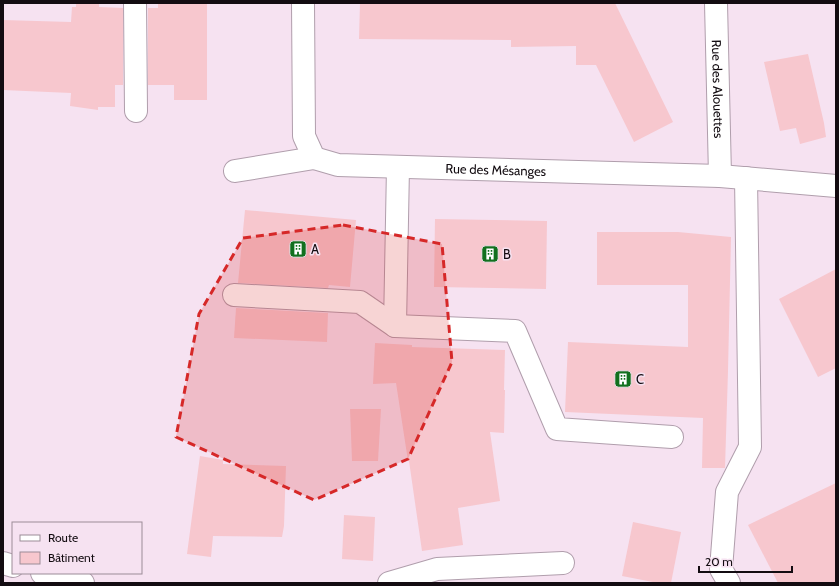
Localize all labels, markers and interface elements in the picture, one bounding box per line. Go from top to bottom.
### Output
street label: Rue des Alouettes [709,39,727,139]
street label: Rue des Mésanges [445,160,547,179]
building icon: A [288,239,308,259]
place label: A [311,241,319,257]
building icon: B [480,244,500,264]
place label: B [503,246,511,262]
building icon: C [613,369,633,389]
place label: C [636,371,644,387]
legend [12,522,142,574]
text: Route [48,530,78,545]
scale bar [699,548,792,574]
text: Bâtiment [48,550,95,565]
text: 20 m [705,554,733,569]

